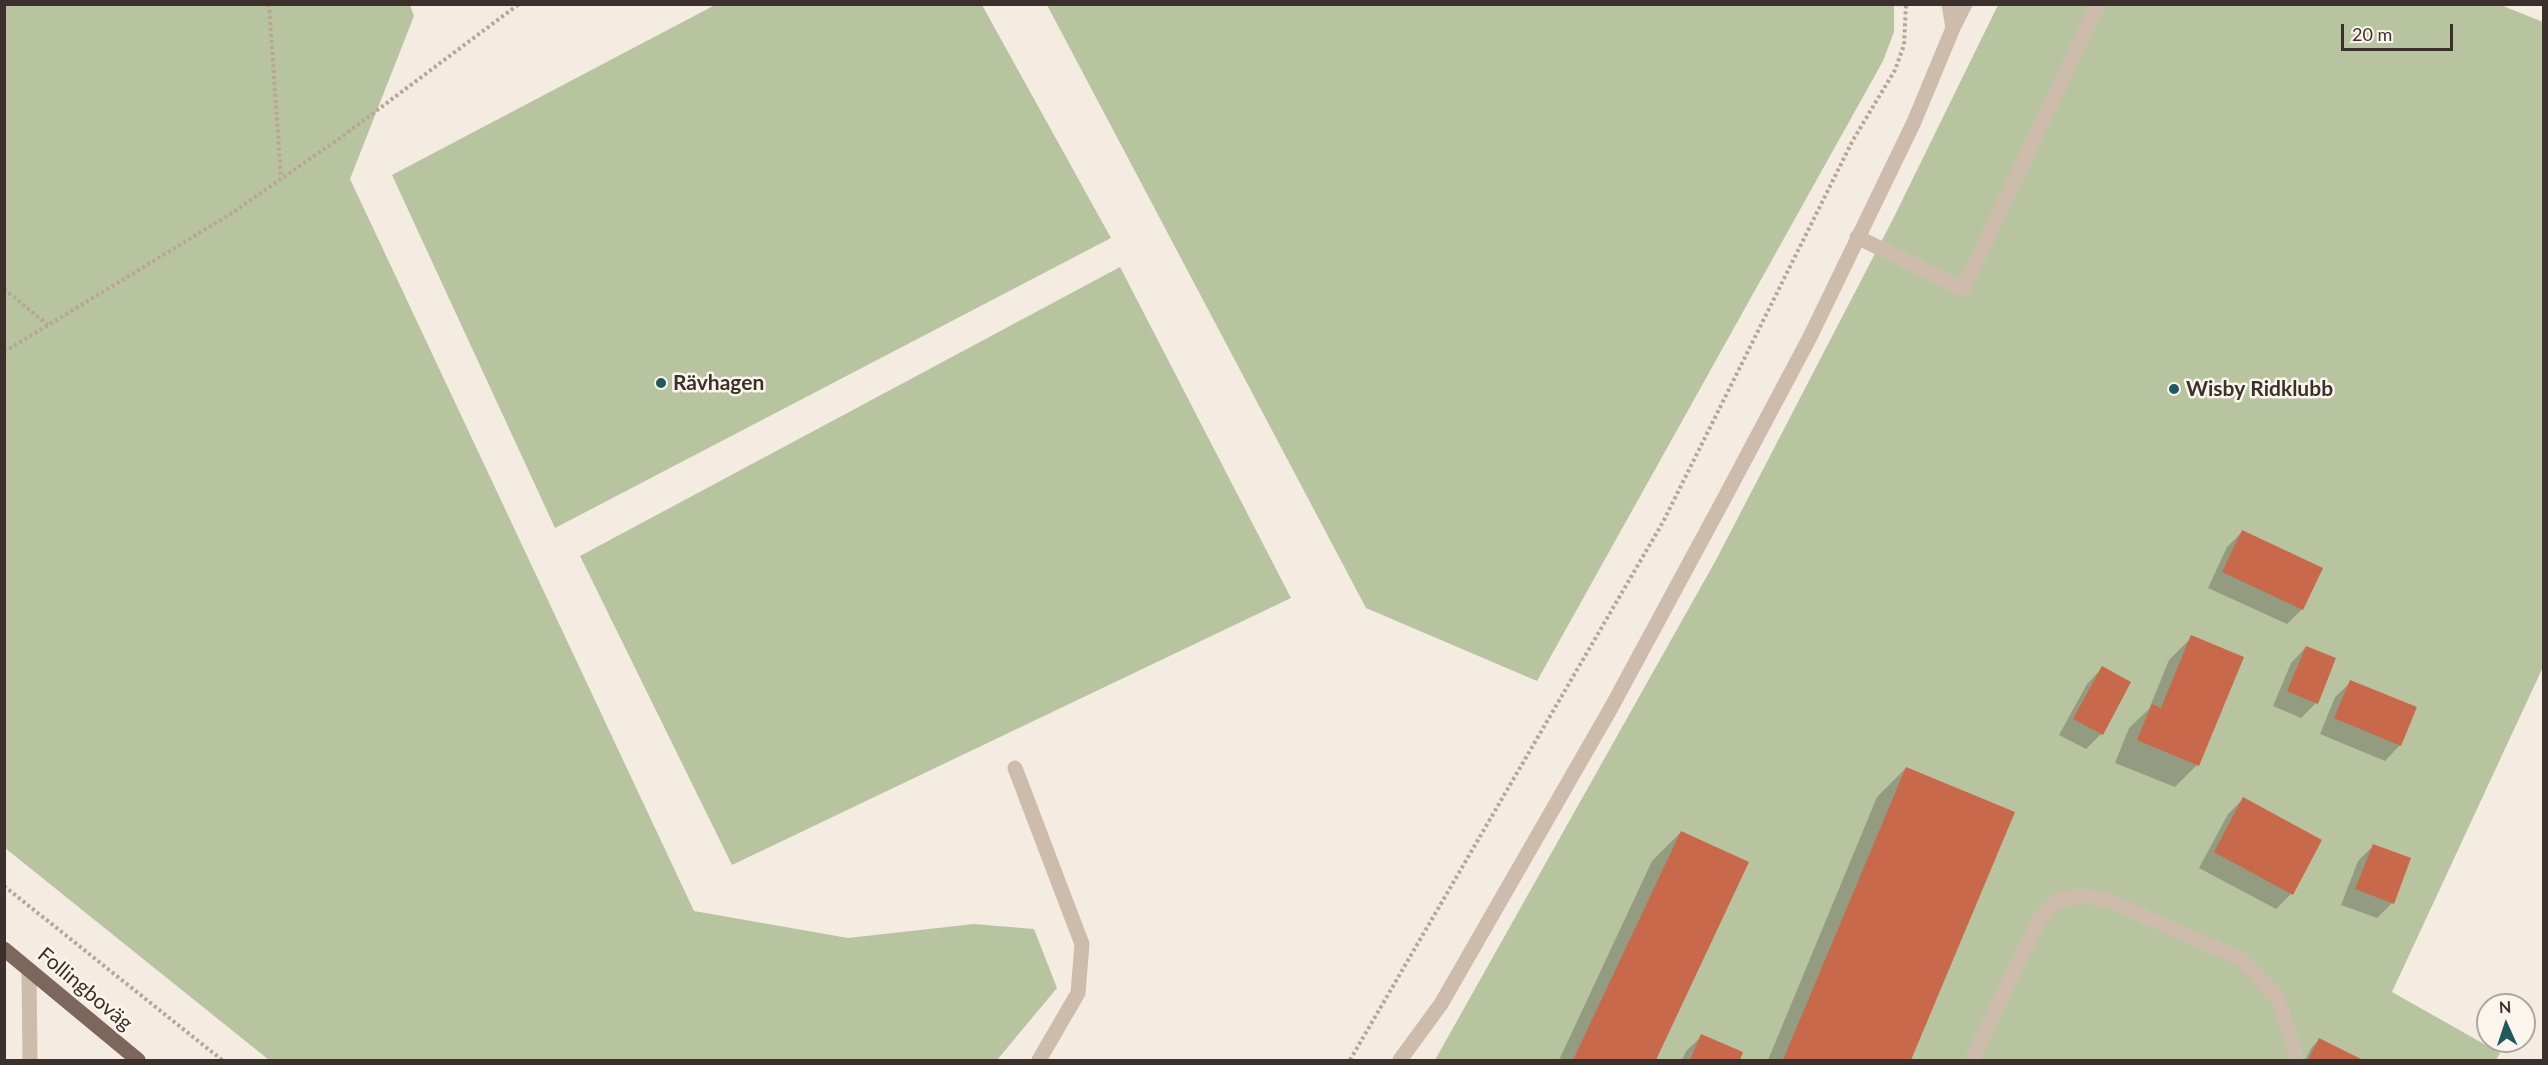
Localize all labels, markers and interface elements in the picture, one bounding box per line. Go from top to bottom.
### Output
scale bar [2344,12,2456,50]
text: 20 m [2352,23,2392,45]
place label: Rävhagen [673,370,764,396]
marker: Rävhagen [654,376,668,390]
place label: Wisby Ridklubb [2186,376,2333,402]
marker: Wisby Ridklubb [2167,382,2181,396]
street label: Follingboväg [33,942,137,1036]
north arrow [2476,993,2536,1053]
text: N [2498,997,2512,1016]

